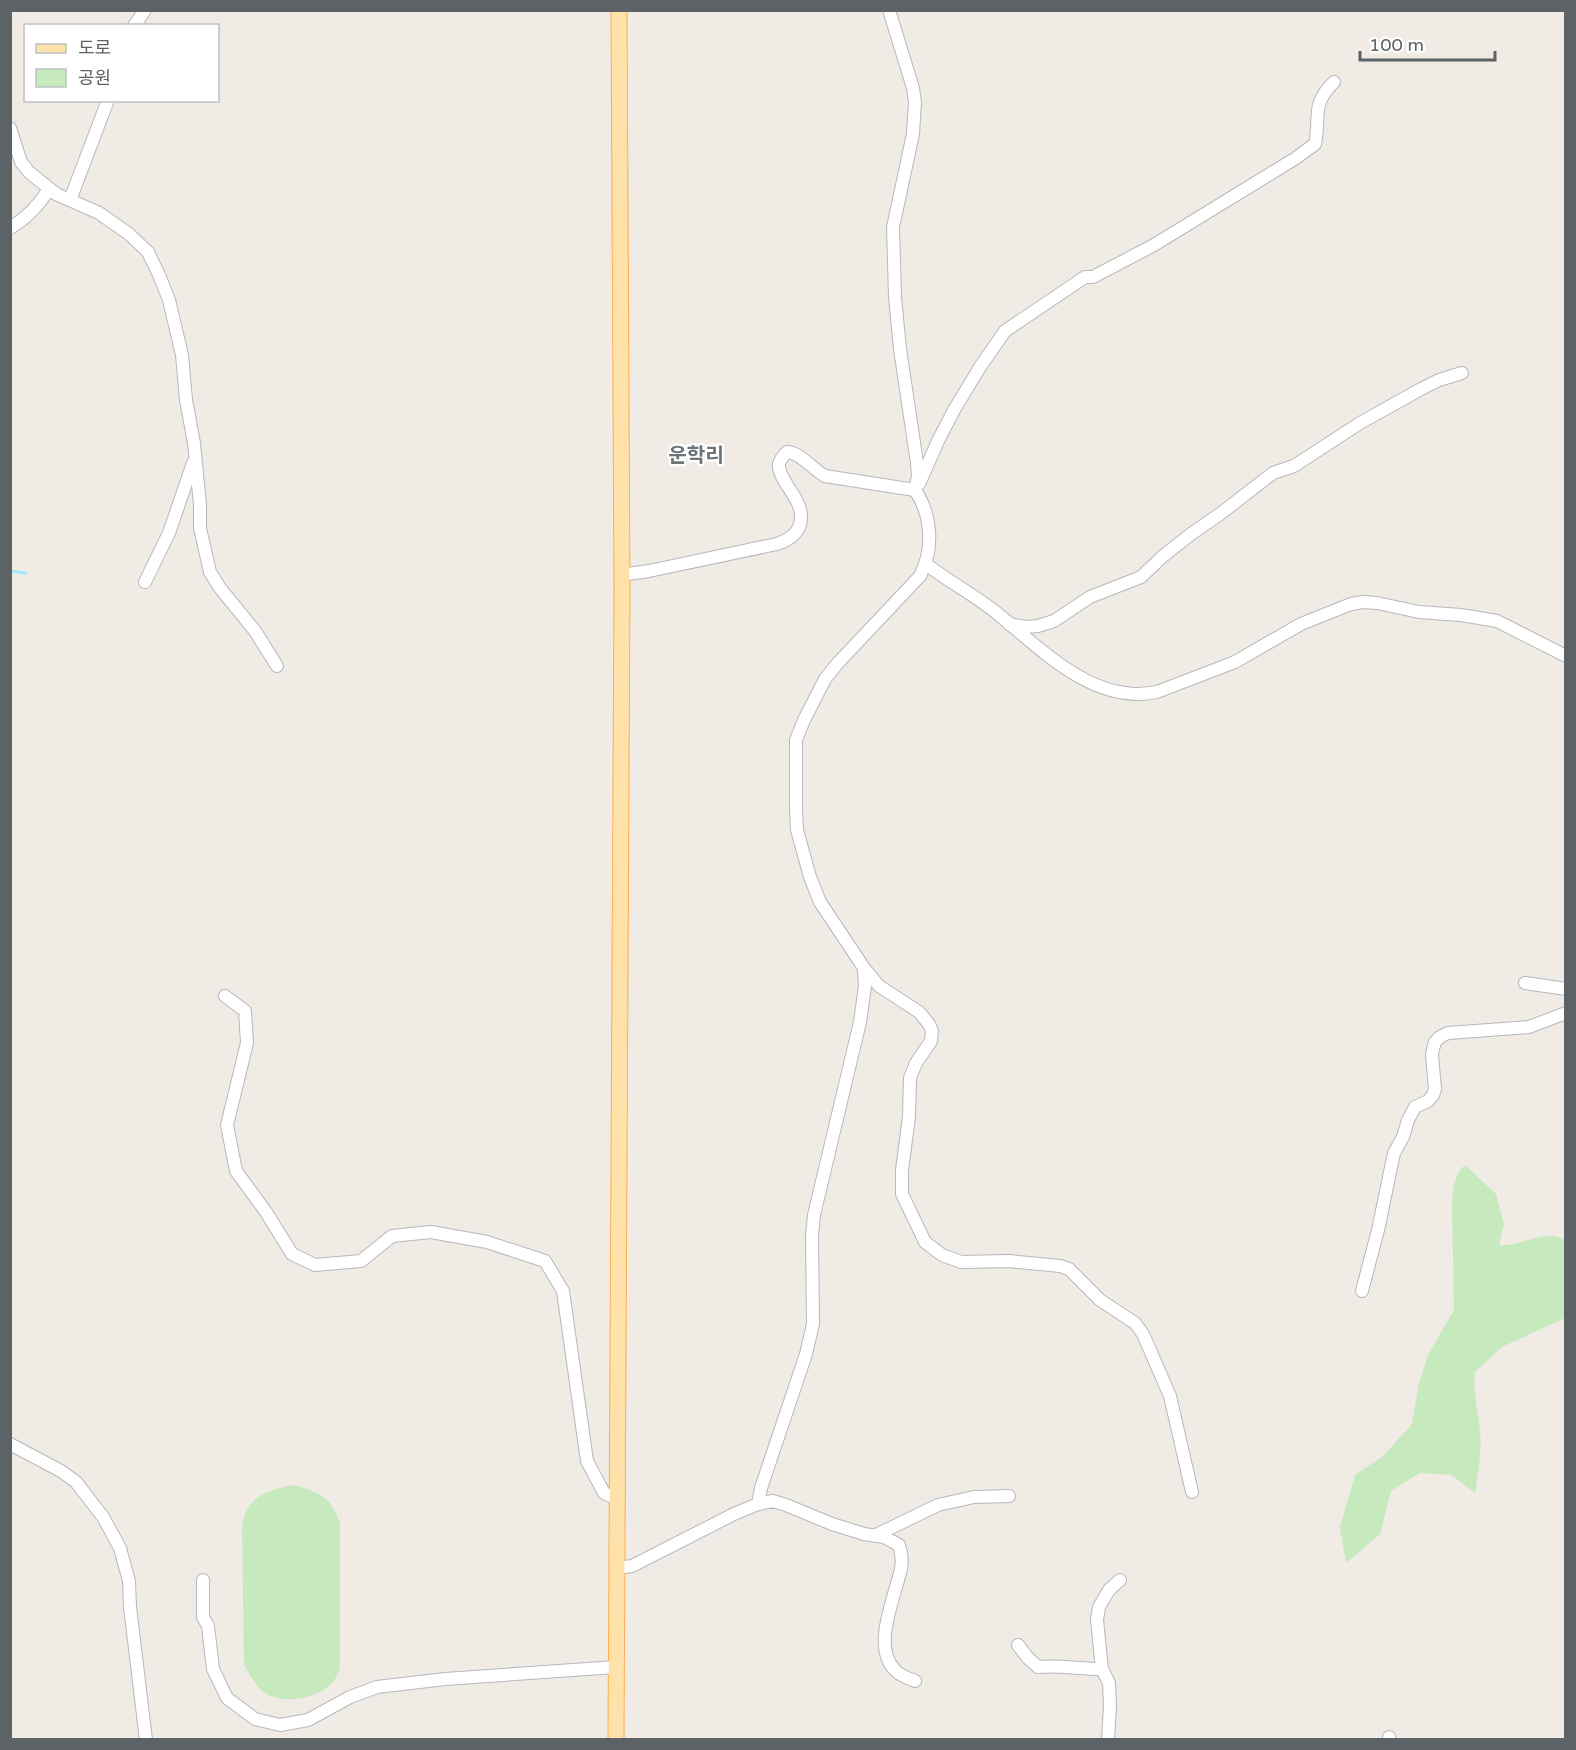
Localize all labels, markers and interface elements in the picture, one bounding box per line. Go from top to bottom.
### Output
legend [24,24,219,102]
scale bar [1360,24,1495,62]
text: 100 m [1369,34,1424,56]
text: 도로 [78,37,111,59]
text: 공원 [78,67,111,89]
district label: 운학리 [668,444,724,468]

